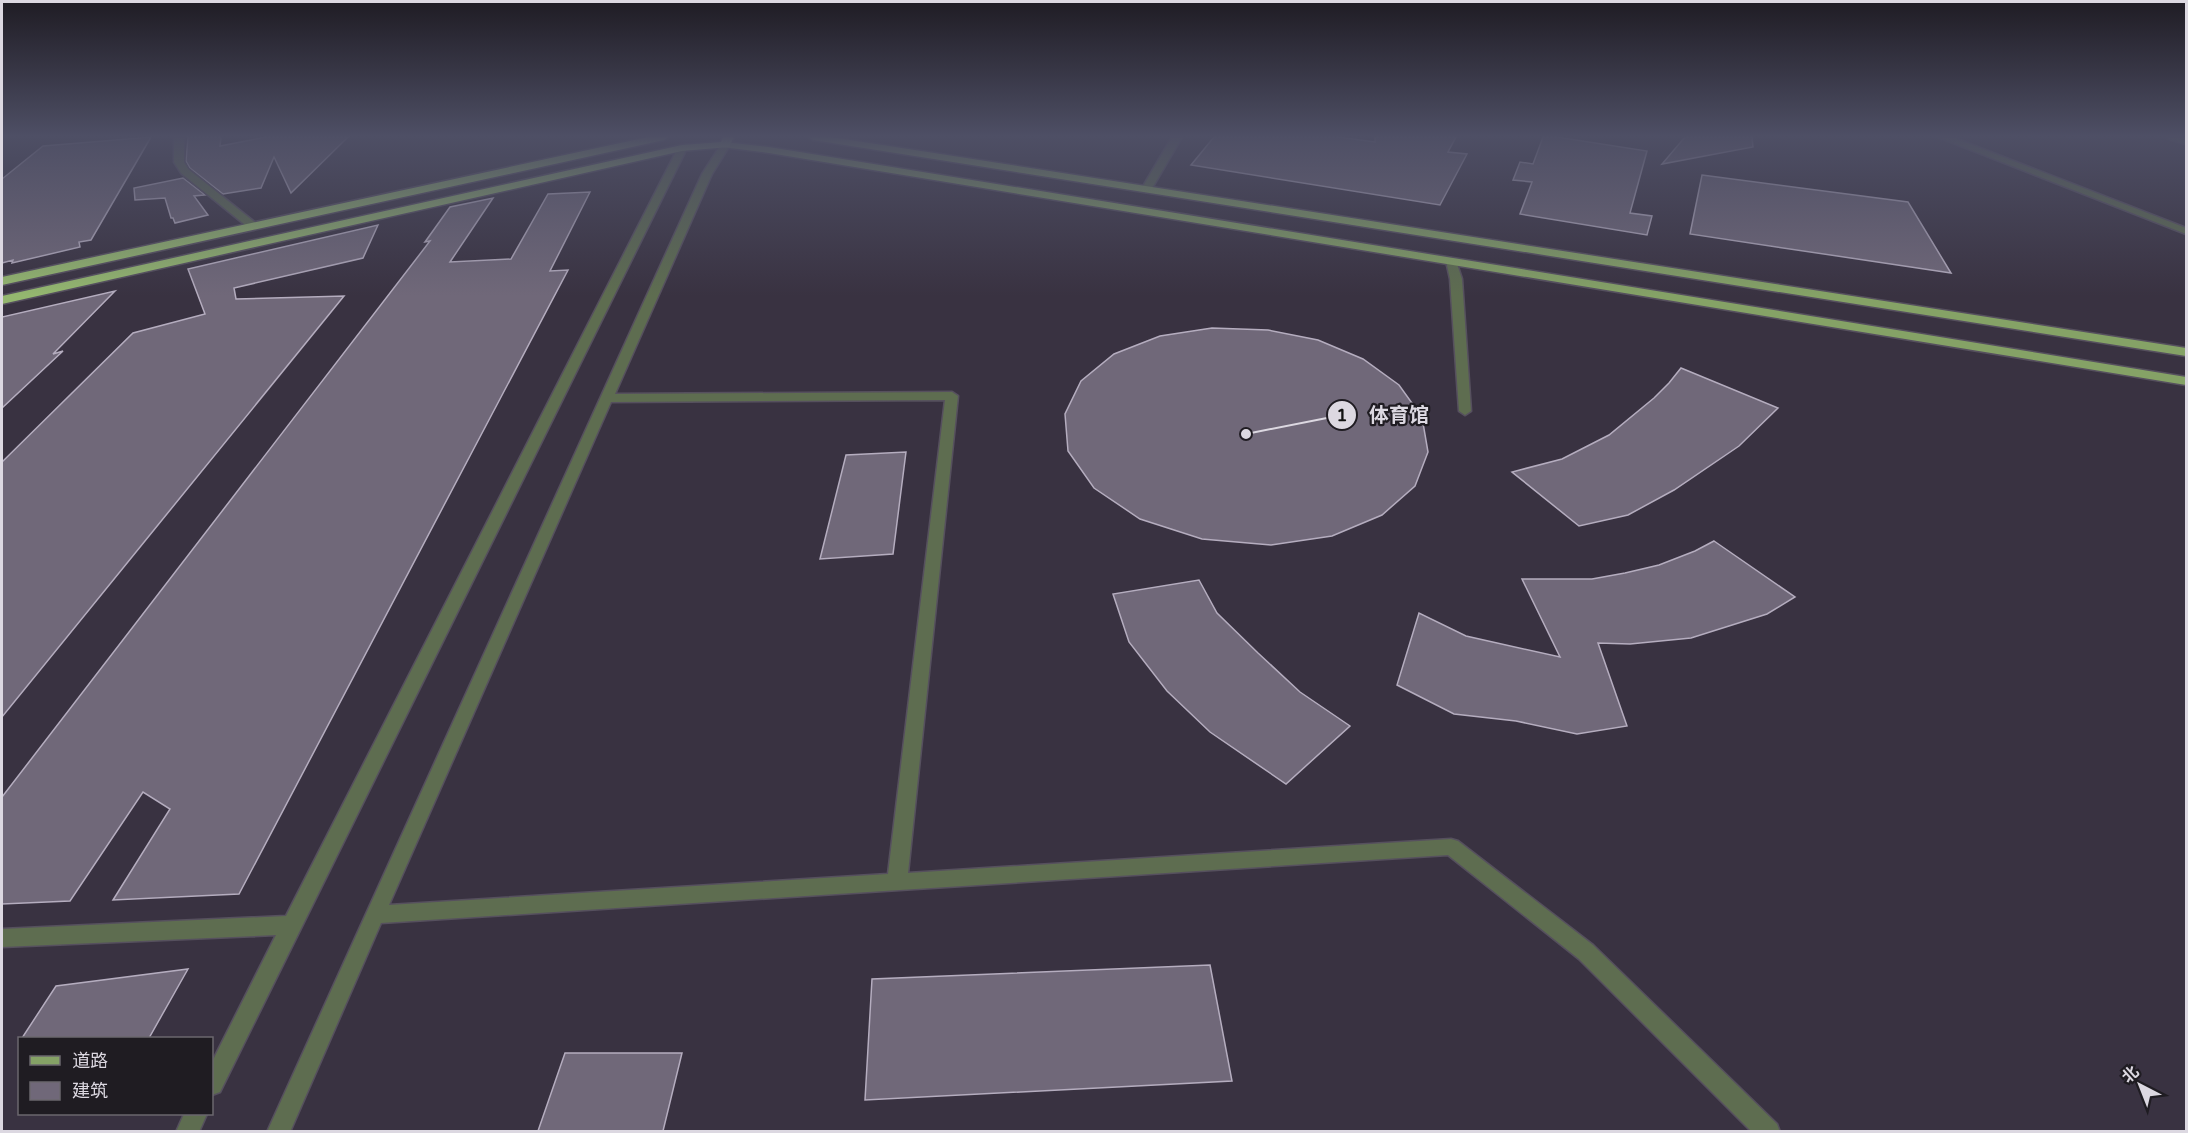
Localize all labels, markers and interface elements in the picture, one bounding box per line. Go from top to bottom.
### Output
callout: 体育馆 [1327,396,1441,434]
text: 1 [1336,404,1348,426]
text: 体育馆 [1369,404,1429,428]
legend [18,1037,213,1115]
text: 道路 [72,1050,108,1072]
north arrow [2110,1055,2170,1115]
text: 北 [2118,1062,2143,1087]
text: 建筑 [72,1080,108,1102]

